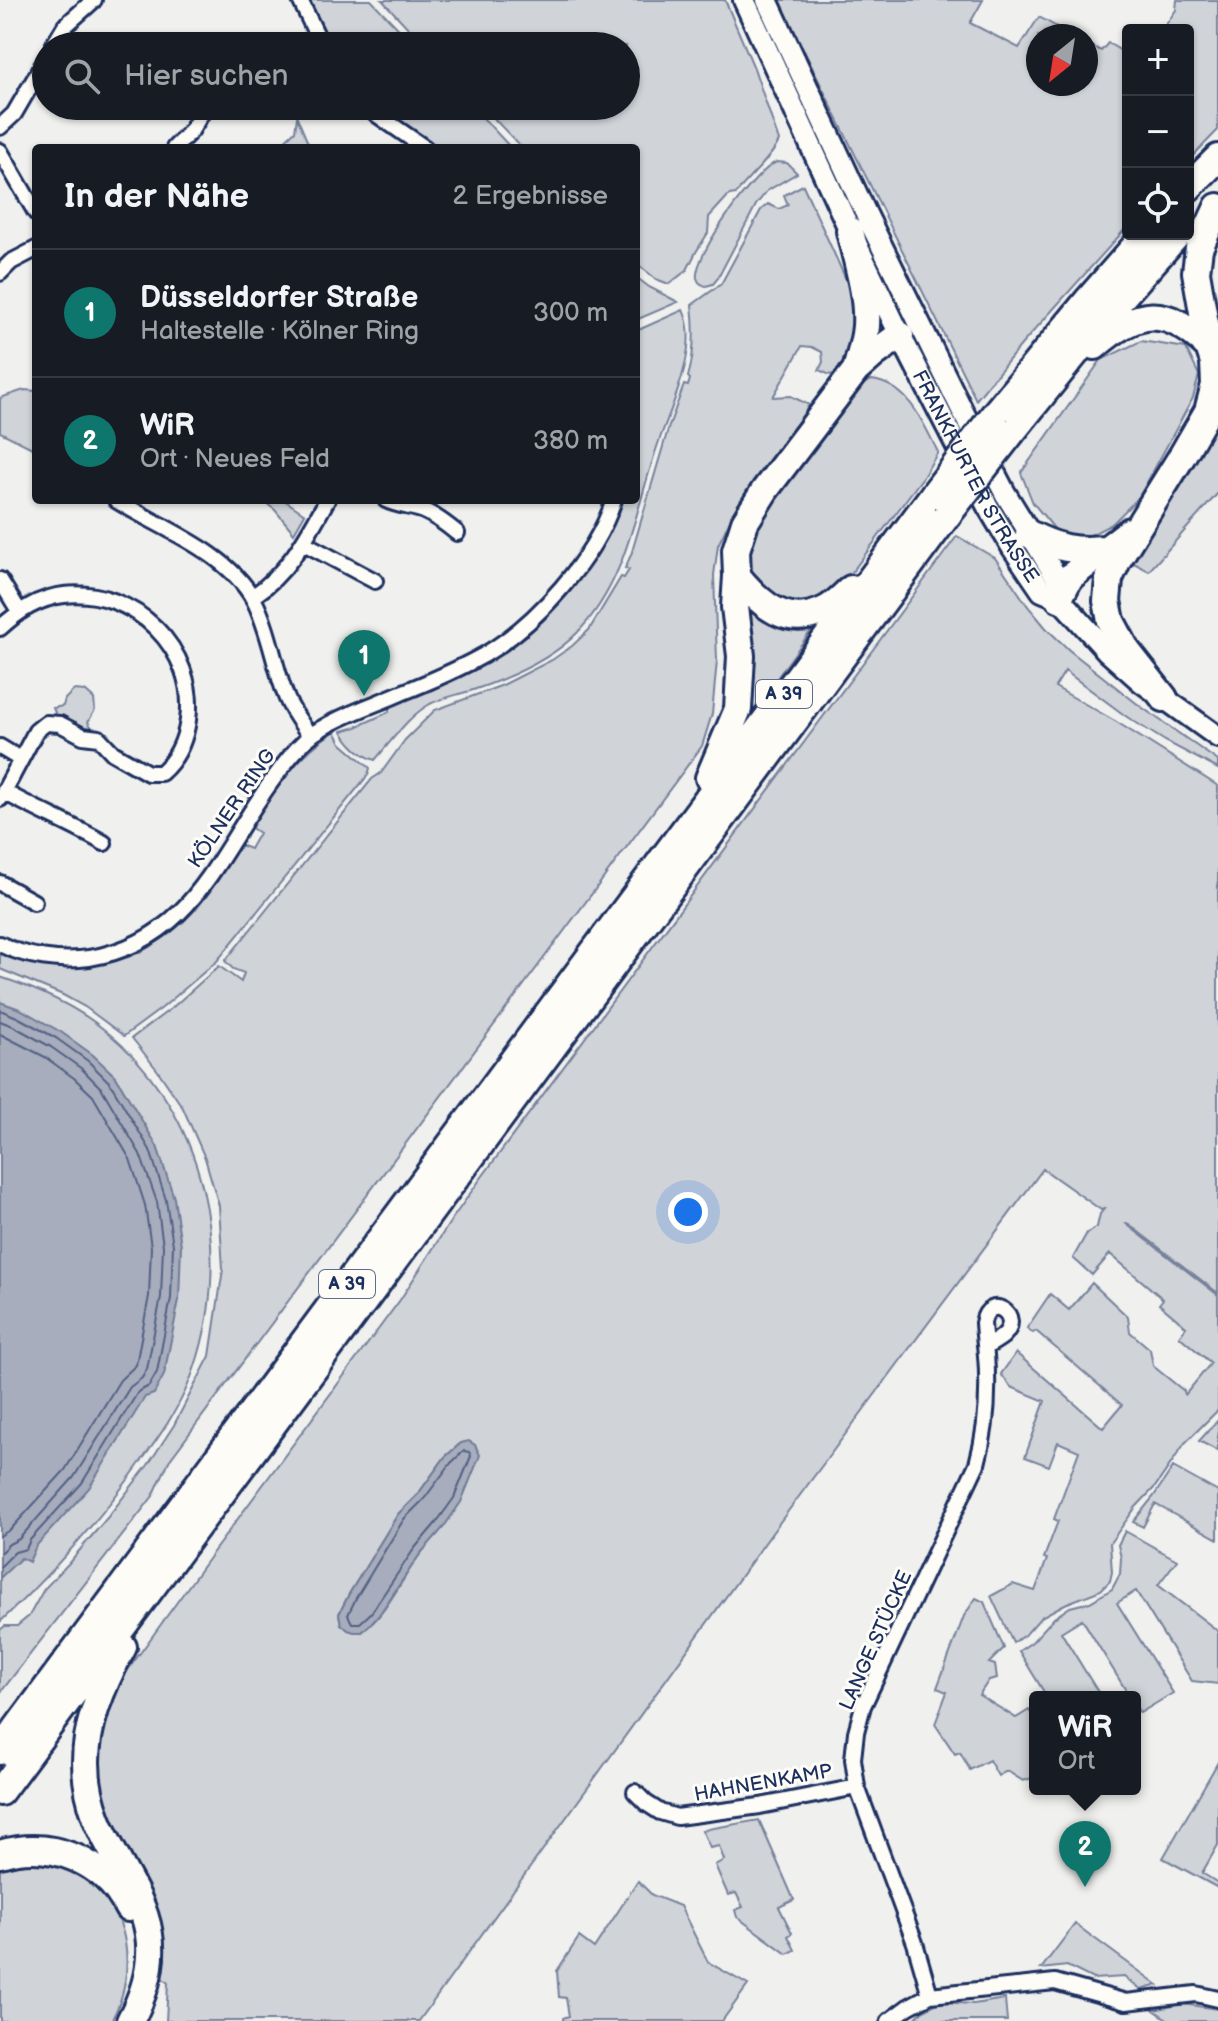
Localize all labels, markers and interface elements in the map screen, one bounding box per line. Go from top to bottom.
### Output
north arrow [1026,24,1098,96]
map controls [1122,24,1194,240]
button: + [1122,24,1194,96]
search box [32,32,640,120]
icon: search [60,54,104,98]
text: Hier suchen [124,58,289,94]
button: − [1122,96,1194,168]
button: locate [1122,168,1194,240]
text: In der Nähe [64,176,249,217]
text: 2 Ergebnisse [453,181,608,212]
text: Düsseldorfer Straße [140,280,418,316]
text: 1 [85,298,95,329]
text: 300 m [533,298,608,329]
text: Haltestelle · Kölner Ring [140,316,419,347]
street label: FRANKFURTER STRASSE [907,366,1044,588]
text: WiR [140,408,195,444]
text: 2 [82,426,98,457]
text: 380 m [533,426,608,457]
text: Ort · Neues Feld [140,444,330,475]
pin: 1 [338,630,390,696]
road number: A 39 [756,680,812,708]
street label: KÖLNER RING [182,744,280,873]
your location [668,1192,708,1232]
road number: A 39 [319,1270,375,1298]
street label: LANGE STÜCKE [834,1567,917,1714]
popup [1029,1691,1141,1795]
text: WiR [1058,1710,1112,1746]
text: Ort [1058,1746,1095,1777]
street label: HAHNENKAMP [692,1759,834,1807]
pin: 2 [1059,1821,1111,1887]

